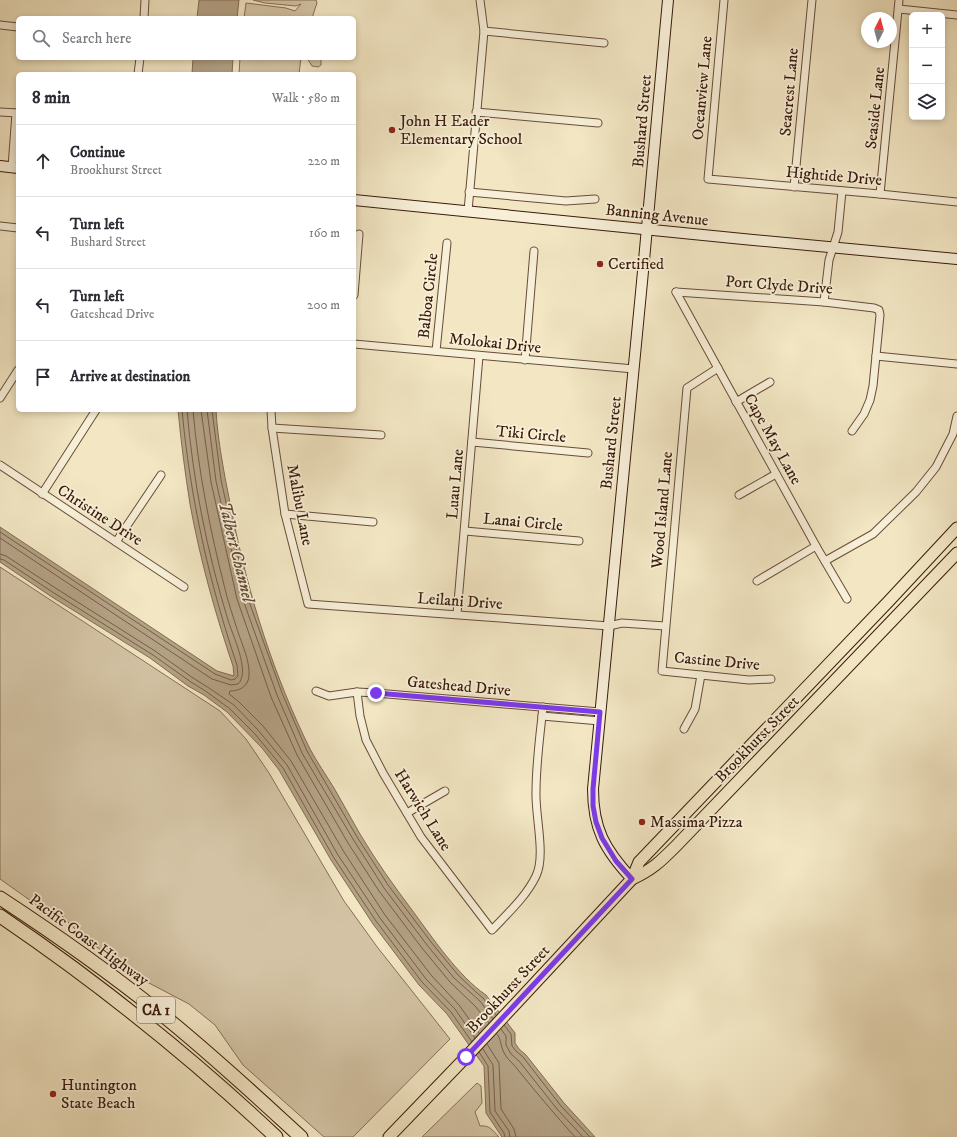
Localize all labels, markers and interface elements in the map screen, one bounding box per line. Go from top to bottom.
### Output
north arrow [861,12,897,48]
map controls [909,12,945,120]
button: + [909,12,945,48]
search box [16,16,356,60]
icon: search [30,27,52,49]
text: Search here [62,29,131,48]
street label: Oceanview Lane [687,35,717,141]
street label: Seacrest Lane [775,47,803,137]
button: − [909,48,945,84]
street label: Seaside Lane [861,66,889,150]
street label: Bushard Street [628,74,656,168]
button: layers [909,84,945,120]
text: 8 min [32,87,70,109]
text: Walk · 580 m [272,90,340,106]
place label: John H Eader Elementary School [398,111,523,149]
marker: John H Eader Elementary School [387,125,397,135]
text: Continue [70,143,125,162]
icon: ahead [32,150,54,172]
text: 220 m [308,153,340,169]
text: Brookhurst Street [70,162,162,178]
street label: Hightide Drive [785,162,883,190]
street label: Banning Avenue [604,200,710,230]
text: Turn left [70,215,124,234]
icon: left [32,222,54,244]
text: 160 m [309,225,340,241]
text: Bushard Street [70,234,146,250]
street label: Balboa Circle [414,252,442,340]
place label: Certified [608,254,664,274]
marker: Certified [595,259,605,269]
street label: Port Clyde Drive [725,271,834,299]
text: Turn left [70,287,124,306]
icon: left [32,294,54,316]
text: 200 m [307,297,340,313]
text: Gateshead Drive [70,306,154,322]
street label: Molokai Drive [448,328,542,358]
icon: arrive [32,366,54,388]
text: Arrive at destination [70,367,190,386]
street label: Cape May Lane [740,390,806,488]
street label: Bushard Street [596,395,626,491]
street label: Tiki Circle [495,421,567,447]
street label: Luau Lane [442,448,468,520]
street label: Wood Island Lane [647,450,677,570]
street label: Malibu Lane [282,463,318,548]
street label: Christine Drive [54,480,147,550]
water label: Talbert Channel [213,499,259,606]
street label: Lanai Circle [482,509,564,535]
street label: Leilani Drive [417,588,504,614]
street label: Castine Drive [673,647,761,675]
street label: Gateshead Drive [406,672,512,701]
route end [367,684,385,702]
street label: Brookhurst Street [711,691,803,787]
street label: Harwich Lane [390,765,456,855]
place label: Massima Pizza [650,812,743,832]
marker: Massima Pizza [637,817,647,827]
street label: Pacific Coast Highway [25,890,153,991]
street label: Brookhurst Street [462,941,554,1037]
road number: CA 1 [137,997,175,1023]
route start [457,1048,475,1066]
place label: Huntington State Beach [61,1075,137,1113]
marker: Huntington State Beach [48,1089,58,1099]

